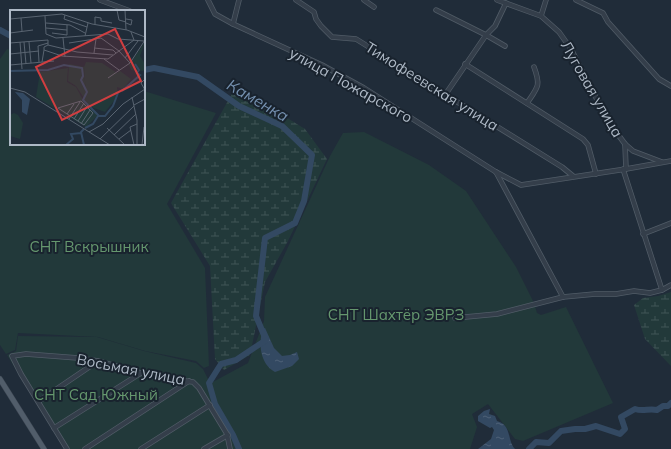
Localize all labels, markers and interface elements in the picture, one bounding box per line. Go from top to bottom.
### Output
inset map [10,10,145,145]
street label: Тимофеевская улица [362,37,502,135]
street label: Луговая улица [557,37,627,141]
street label: улица Пожарского [286,43,416,127]
water label: Каменка [224,74,293,126]
park label: СНТ Вскрышник [29,237,149,256]
park label: СНТ Шахтёр ЭВРЗ [328,305,464,324]
street label: Восьмая улица [75,349,187,389]
park label: СНТ Сад Южный [34,385,158,404]

